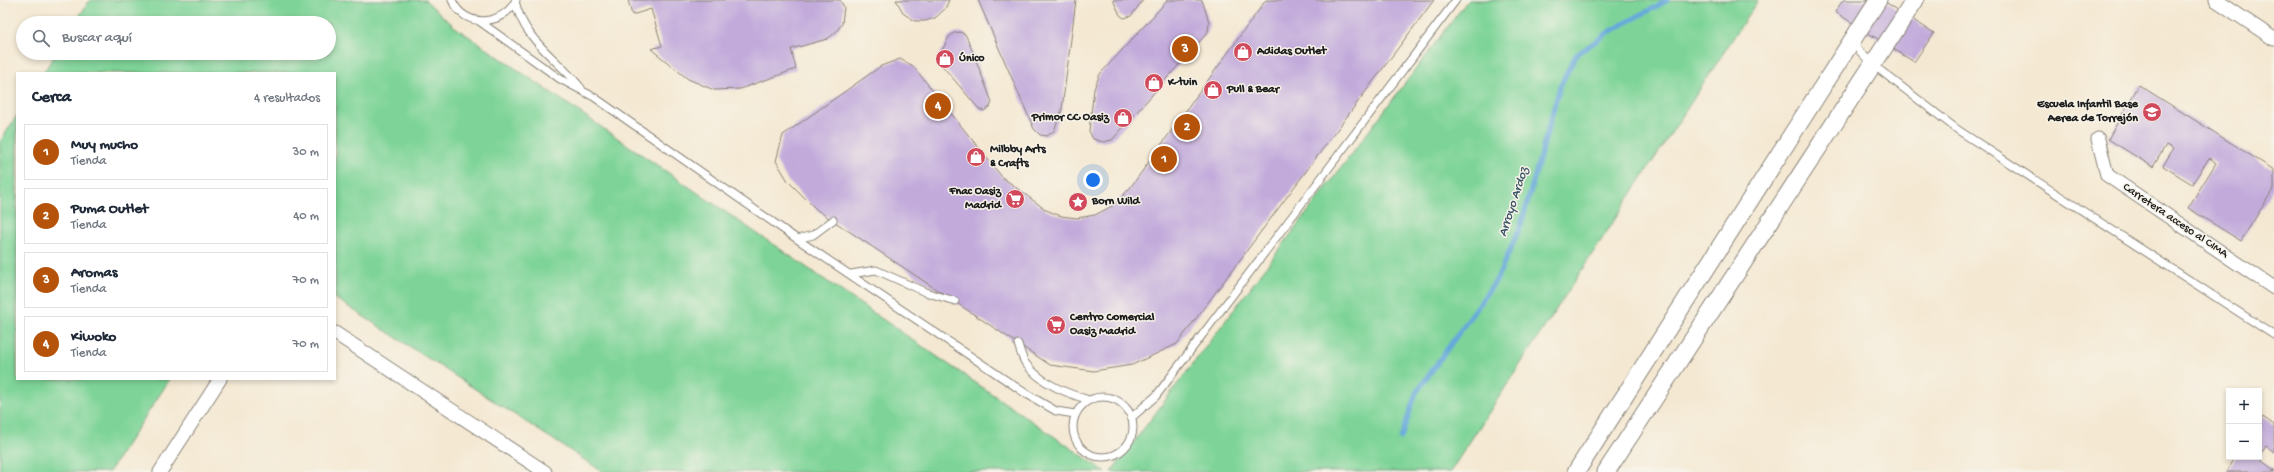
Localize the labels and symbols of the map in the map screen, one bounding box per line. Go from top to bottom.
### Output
pin: 3 [1172,34,1198,64]
shop icon: Adidas Outlet [1232,41,1254,63]
place label: Adidas Outlet [1256,45,1327,59]
shop icon: Único [934,48,956,70]
place label: Único [959,51,985,66]
shop icon: K-tuin [1143,72,1165,94]
place label: K-tuin [1167,76,1198,90]
shop icon: Pull & Bear [1202,79,1224,101]
place label: Pull & Bear [1226,83,1281,97]
pin: 4 [925,91,951,121]
place label: Escuela Infantil Base Aerea de Torrejón [2036,98,2139,126]
school or university icon: Escuela Infantil Base Aerea de Torrejón [2141,101,2163,123]
shop icon: Primor CC Oasiz [1112,107,1134,129]
place label: Primor CC Oasiz [1031,111,1110,125]
pin: 2 [1174,112,1200,142]
place label: Milbby Arts & Crafts [990,143,1046,171]
pin: 1 [1151,144,1177,174]
shop icon: Milbby Arts & Crafts [965,146,987,168]
water label: Arroyo Ardoz [1496,164,1533,239]
your location [1083,170,1103,190]
street label: Carretera acceso al CIMA [2120,180,2231,262]
place label: Fnac Oasiz Madrid [948,185,1003,213]
supermarket icon: Fnac Oasiz Madrid [1004,188,1026,210]
place icon: Born Wild [1067,191,1089,213]
place label: Born Wild [1091,195,1142,209]
place label: Centro Comercial Oasiz Madrid [1069,311,1155,339]
supermarket icon: Centro Comercial Oasiz Madrid [1045,314,1067,336]

